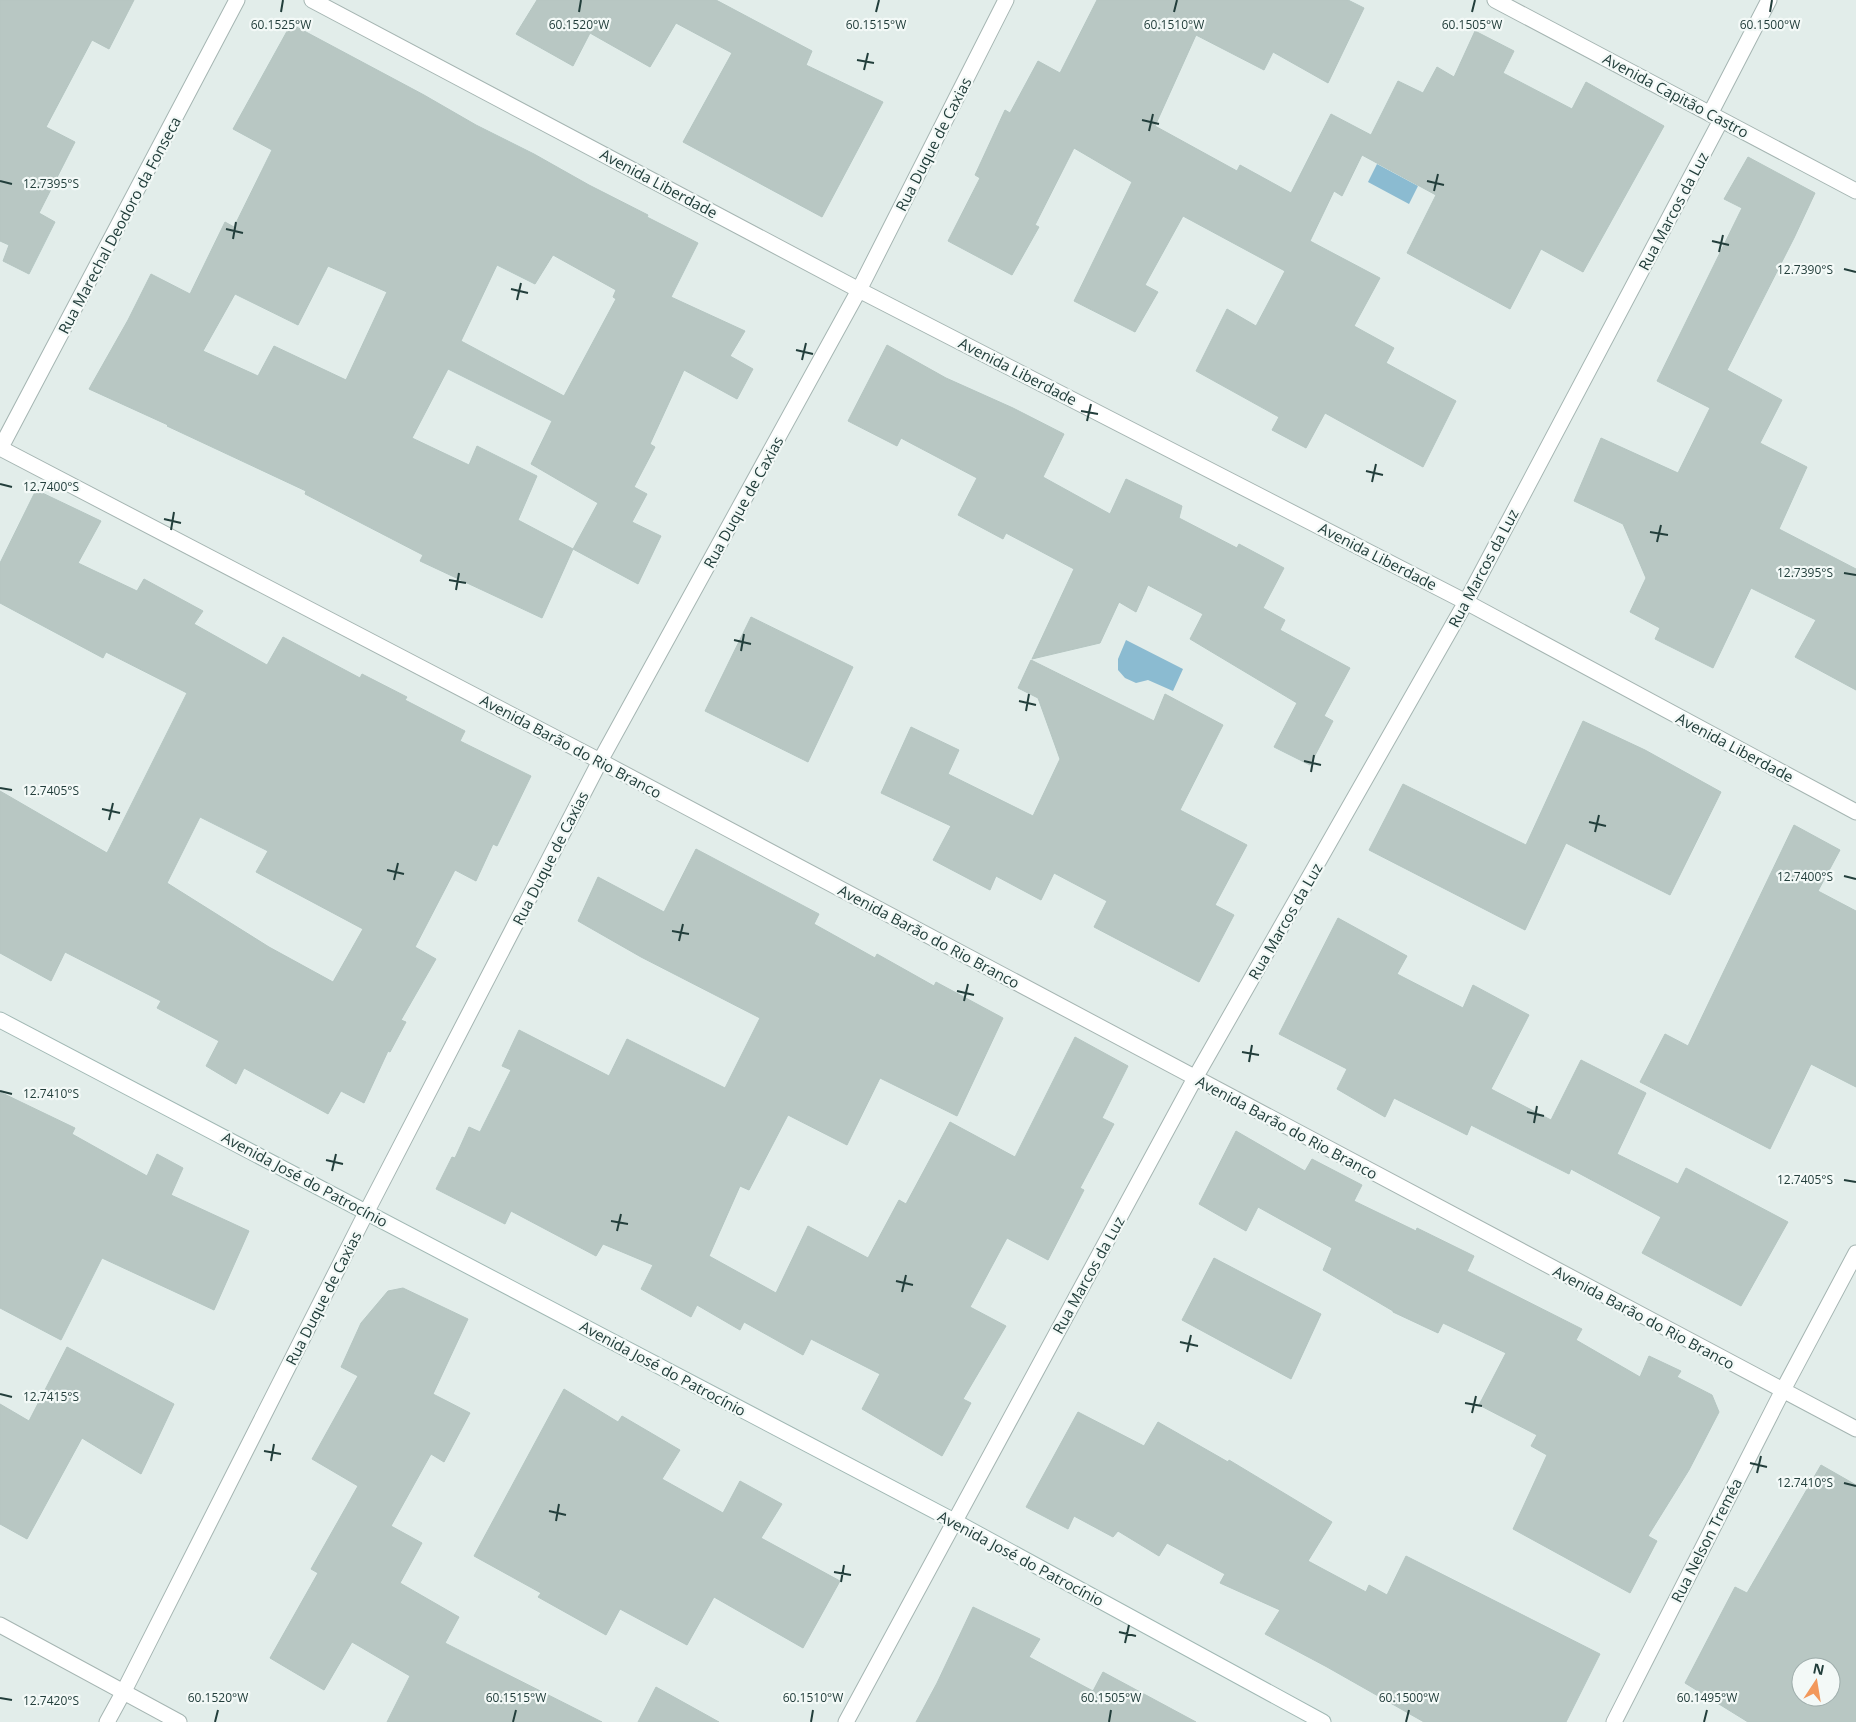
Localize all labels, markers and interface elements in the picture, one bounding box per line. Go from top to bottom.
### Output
text: 60.1525°W [251,16,311,33]
text: 60.1520°W [549,16,609,33]
text: 60.1515°W [846,16,906,33]
text: 60.1510°W [1144,16,1204,33]
text: 60.1505°W [1442,16,1502,33]
text: 60.1500°W [1740,16,1800,33]
street label: Avenida Capitão Castro [1600,48,1752,142]
street label: Rua Duque de Caxias [891,74,975,214]
street label: Rua Marechal Deodoro da Fonseca [53,113,185,337]
street label: Avenida Liberdade [597,144,721,222]
street label: Rua Marcos da Luz [1633,148,1713,274]
text: 12.7395°S [23,175,79,192]
text: 12.7390°S [1777,261,1833,278]
street label: Avenida Liberdade [955,333,1081,409]
street label: Rua Duque de Caxias [698,432,788,572]
text: 12.7400°S [23,478,79,495]
street label: Rua Marcos da Luz [1443,505,1523,631]
street label: Avenida Liberdade [1315,518,1441,594]
text: 12.7395°S [1777,564,1833,581]
street label: Avenida Barão do Rio Branco [477,690,665,802]
street label: Avenida Liberdade [1673,708,1797,786]
text: 12.7405°S [23,782,79,799]
street label: Rua Duque de Caxias [508,788,592,928]
street label: Rua Marcos da Luz [1243,859,1327,983]
text: 12.7400°S [1777,868,1833,885]
street label: Avenida Barão do Rio Branco [835,880,1023,992]
street label: Avenida Barão do Rio Branco [1193,1071,1381,1183]
text: 12.7410°S [23,1085,79,1102]
street label: Avenida José do Patrocínio [219,1127,391,1231]
text: 12.7405°S [1777,1171,1833,1188]
street label: Rua Marcos da Luz [1047,1213,1129,1337]
street label: Rua Duque de Caxias [281,1228,365,1368]
street label: Avenida Barão do Rio Branco [1550,1261,1738,1373]
street label: Avenida José do Patrocínio [577,1316,749,1420]
text: 12.7415°S [23,1388,79,1405]
street label: Rua Nelson Treméa [1666,1474,1746,1606]
text: 12.7410°S [1777,1474,1833,1491]
street label: Avenida José do Patrocínio [935,1506,1107,1610]
north arrow [1791,1657,1841,1707]
text: N [1811,1658,1826,1679]
text: 60.1520°W [188,1689,248,1706]
text: 60.1515°W [486,1689,546,1706]
text: 60.1510°W [783,1689,843,1706]
text: 60.1505°W [1081,1689,1141,1706]
text: 60.1500°W [1379,1689,1439,1706]
text: 60.1495°W [1677,1689,1737,1706]
text: 12.7420°S [23,1692,79,1709]

